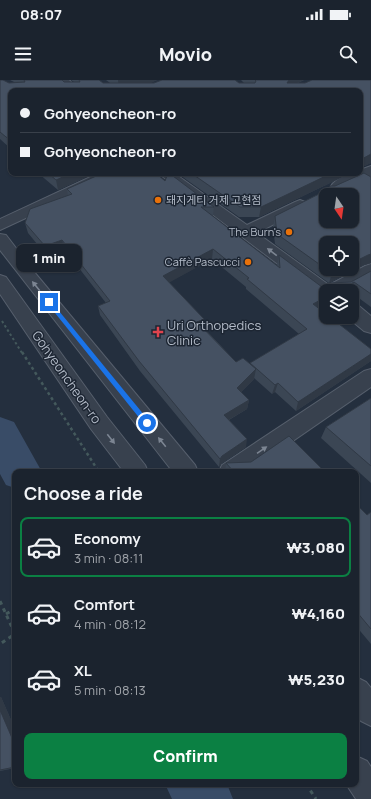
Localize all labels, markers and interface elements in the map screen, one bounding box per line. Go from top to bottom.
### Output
text: 08:07 [20,4,62,25]
text: Movio [159,42,212,66]
icon: menu [12,43,34,65]
icon: search [337,43,359,65]
text: Gohyeoncheon-ro [44,103,176,124]
text: Gohyeoncheon-ro [44,141,176,162]
north arrow [319,188,359,228]
map controls [319,188,359,324]
place label: 돼지게티 거제 고현점 [166,192,261,207]
marker: 돼지게티 거제 고현점 [153,195,163,205]
place label: The Burn's [229,224,281,239]
marker: The Burn's [284,227,294,237]
button: locate [319,236,359,276]
callout: 1 min [16,244,82,272]
one-way arrow [267,247,278,256]
text: 1 min [33,249,65,267]
place label: Caffè Pascucci [165,254,240,269]
marker: Caffè Pascucci [243,257,253,267]
one-way arrow [32,281,41,292]
button: layers [319,284,359,324]
route end [40,293,58,311]
place label: Uri Orthopedics Clinic [167,316,261,349]
marker: Uri Orthopedics Clinic [152,326,164,338]
street label: Gohyeoncheon-ro [28,327,106,427]
route start [138,414,156,432]
one-way arrow [107,433,115,444]
one-way arrow [158,436,167,447]
one-way arrow [257,446,267,454]
text: Choose a ride [24,481,143,505]
text: Economy [74,528,141,549]
icon: car [26,529,62,565]
text: ₩3,080 [286,537,345,558]
text: 3 min · 08:11 [74,549,143,567]
text: Comfort [74,594,135,615]
icon: car [26,595,62,631]
text: ₩4,160 [291,603,345,624]
text: 4 min · 08:12 [74,615,146,633]
text: XL [74,660,92,681]
icon: car [26,661,62,697]
text: ₩5,230 [288,669,345,690]
text: 5 min · 08:13 [74,681,146,699]
button: Confirm [24,733,347,779]

